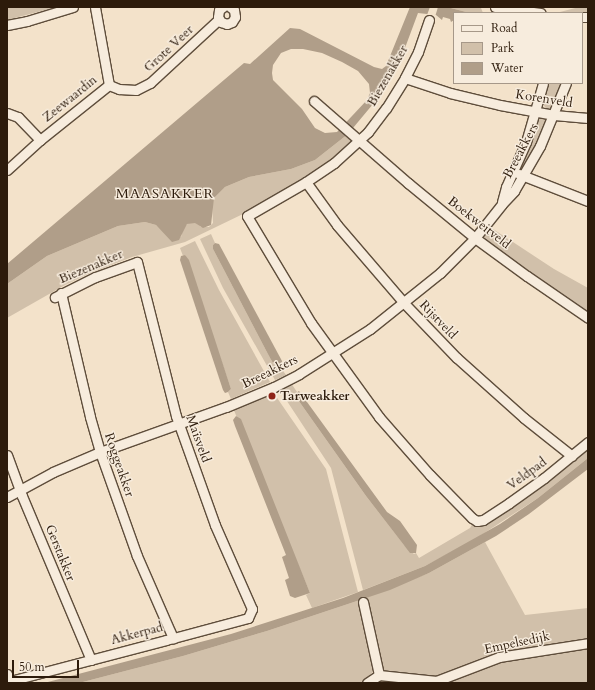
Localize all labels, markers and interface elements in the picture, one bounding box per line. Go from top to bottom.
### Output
legend [453,12,583,84]
text: Road [491,20,517,36]
street label: Grote Veer [141,22,197,76]
text: Park [491,40,514,56]
street label: Biezenakker [364,43,412,109]
text: Water [491,60,523,76]
street label: Zeewaardin [40,72,100,126]
street label: Korenveld [514,87,574,111]
street label: Breeakkers [500,121,542,181]
district label: MAASAKKER [116,186,214,202]
street label: Boekweitveld [444,194,514,252]
street label: Biezenakker [57,247,125,287]
street label: Rijstveld [416,298,460,342]
street label: Breeakkers [240,352,300,392]
place label: Tarweakker [280,388,350,404]
marker: Tarweakker [267,391,277,401]
street label: Maïsveld [182,413,214,465]
street label: Roggeakker [101,431,137,499]
street label: Veldpad [504,454,550,494]
street label: Gerstakker [42,522,78,584]
street label: Akkerpad [109,620,165,648]
street label: Empelsedijk [483,628,551,658]
scale bar [14,652,81,678]
text: 50 m [19,659,45,675]

